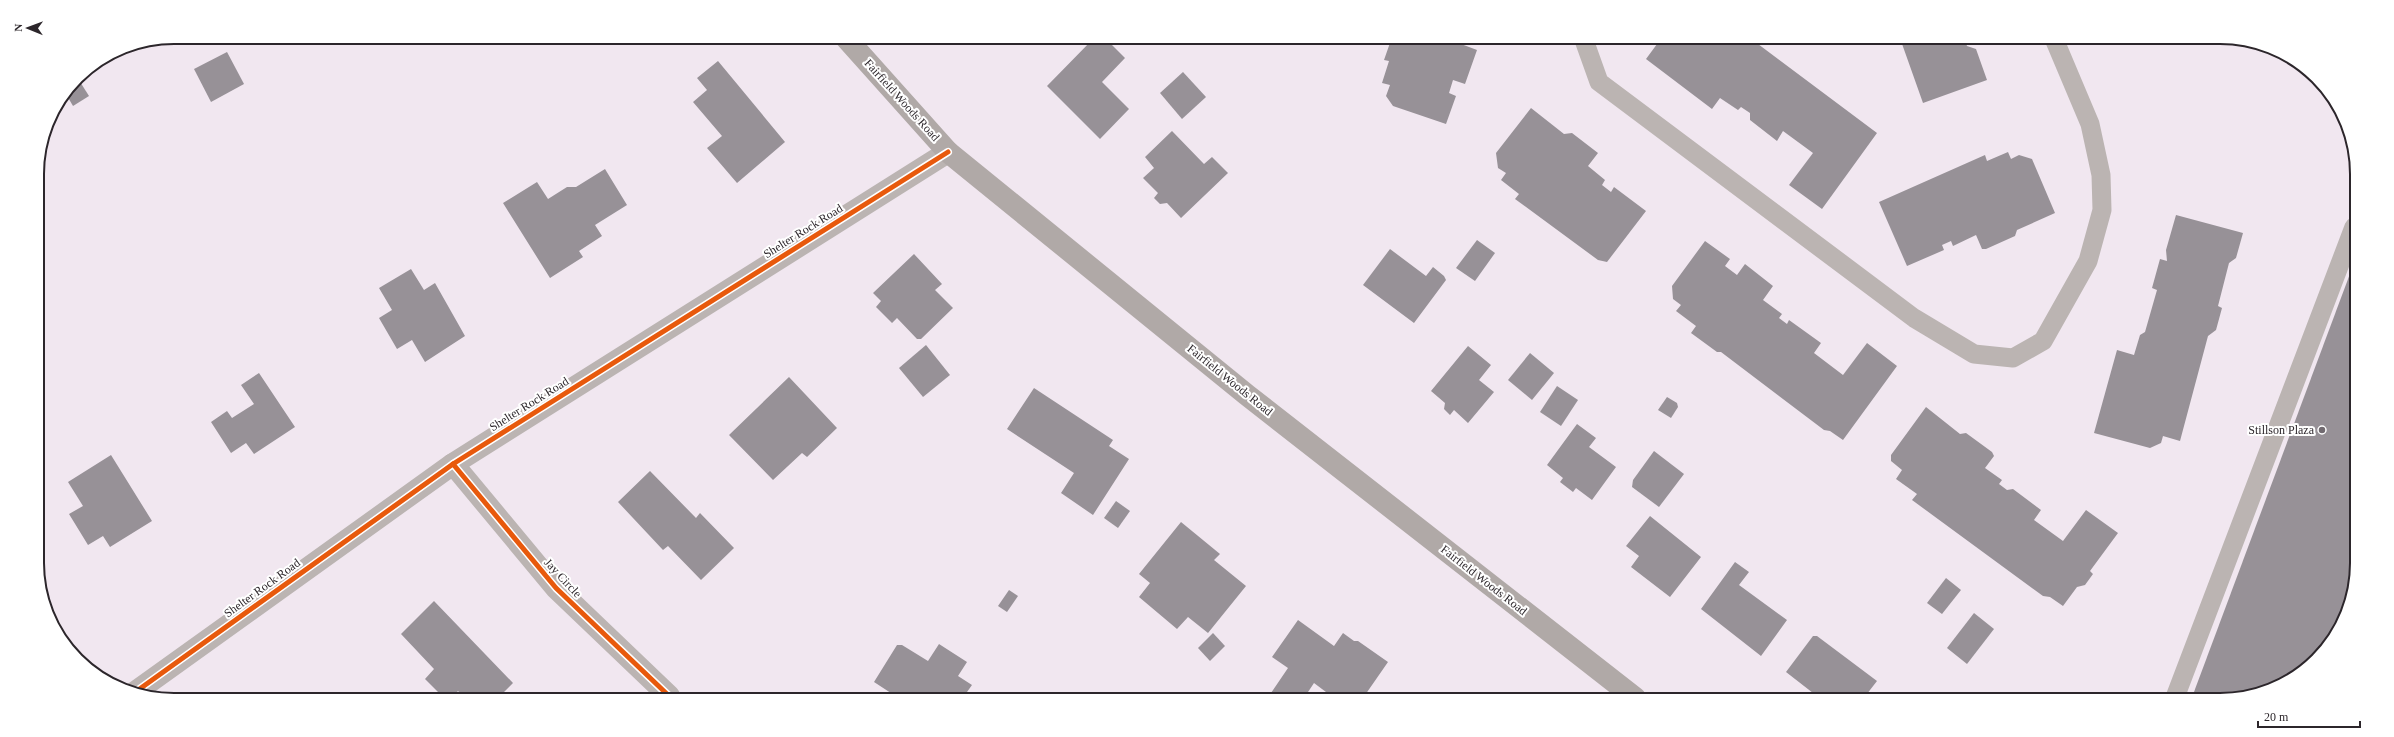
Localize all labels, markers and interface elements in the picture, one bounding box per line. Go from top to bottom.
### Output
north arrow [8,8,48,48]
text: N [12,24,24,32]
street label: Fairfield Woods Road [862,56,942,144]
street label: Shelter Rock Road [761,201,845,261]
street label: Fairfield Woods Road [1185,341,1275,419]
street label: Shelter Rock Road [487,374,571,434]
place label: Stillson Plaza [2248,423,2315,437]
marker: Stillson Plaza [2317,425,2327,435]
street label: Fairfield Woods Road [1438,542,1530,618]
street label: Shelter Rock Road [221,556,303,620]
street label: Jay Circle [541,556,585,600]
scale bar [2258,703,2360,729]
text: 20 m [2264,710,2289,724]

